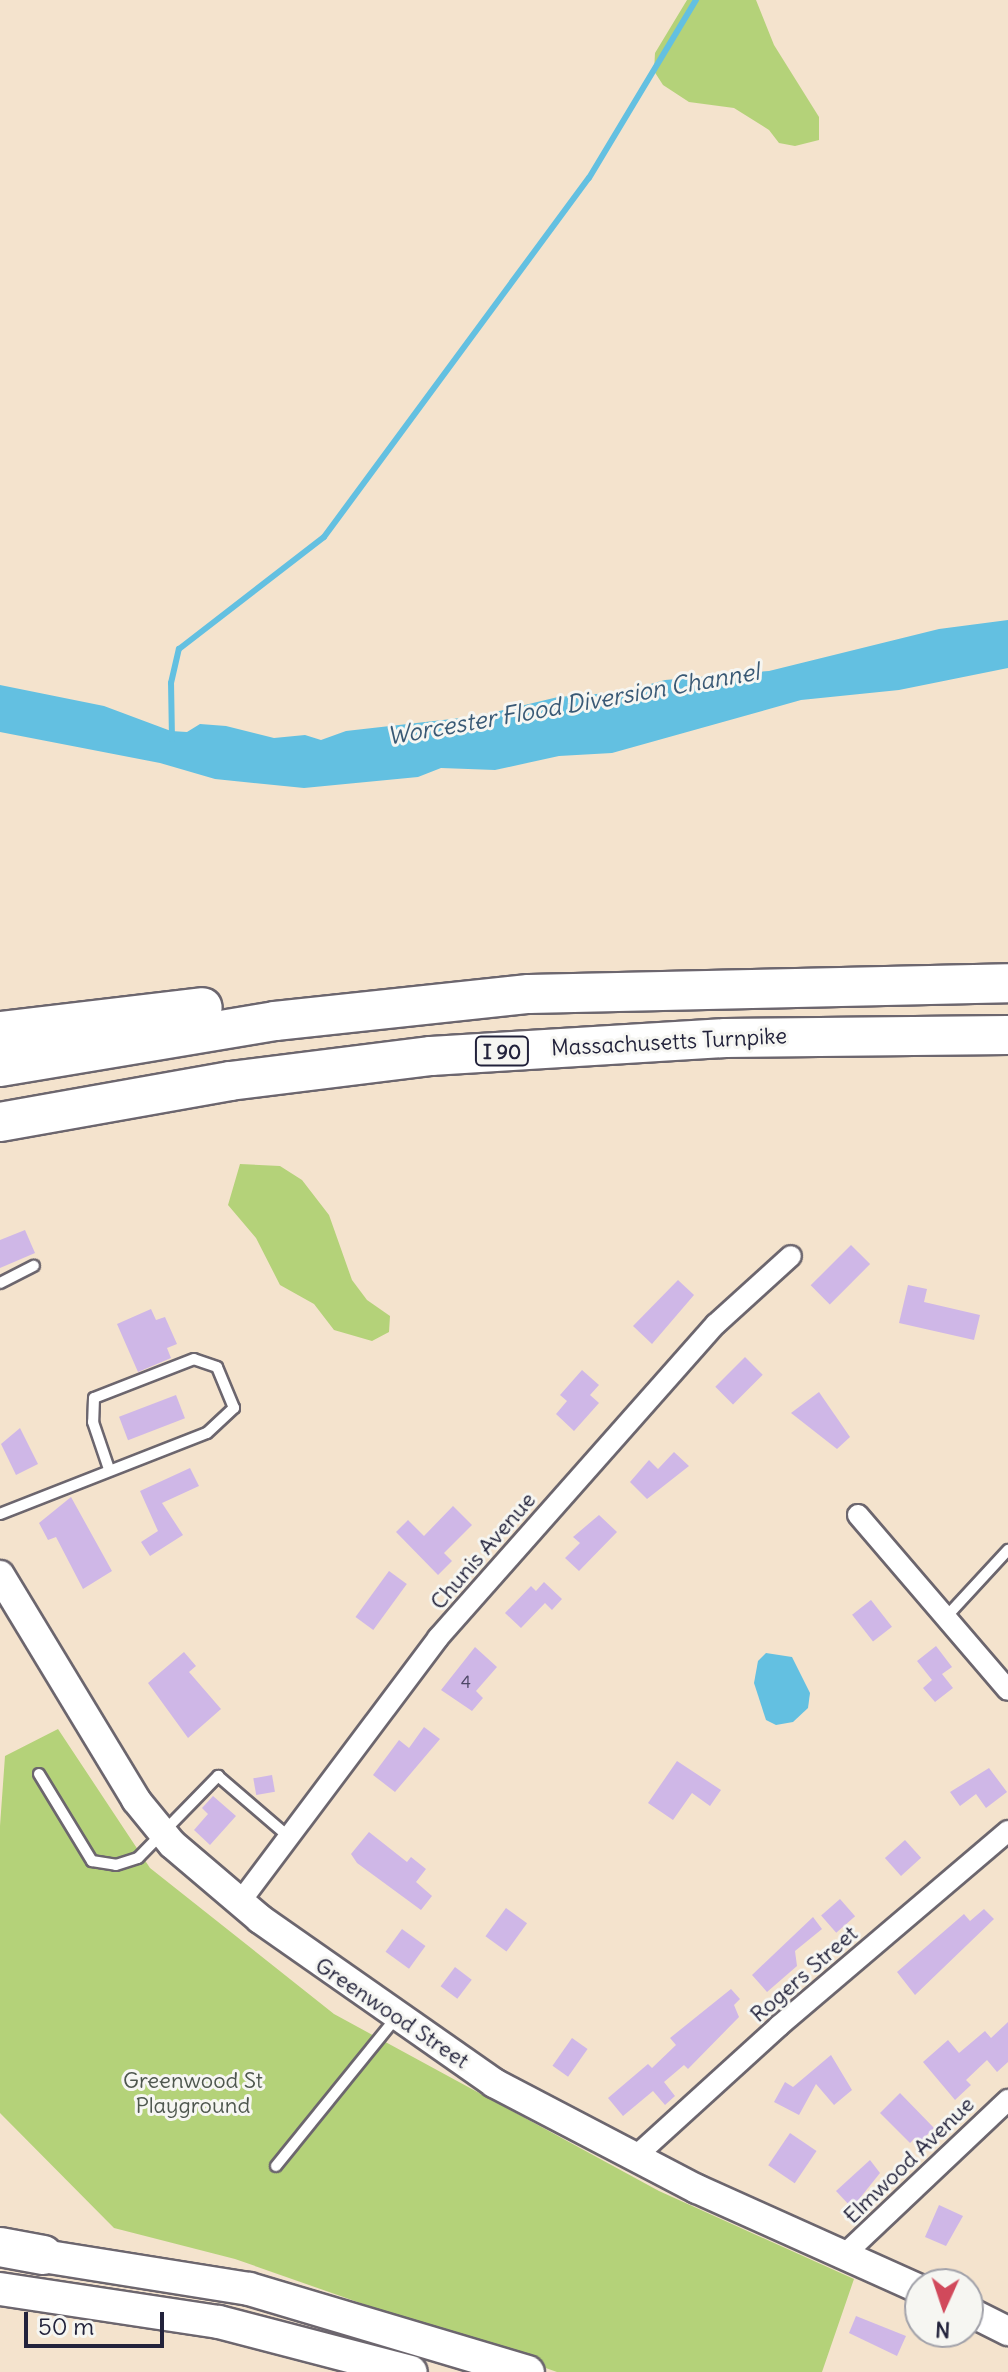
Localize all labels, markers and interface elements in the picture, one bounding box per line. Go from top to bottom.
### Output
water label: Worcester Flood Diversion Channel [385,657,761,751]
street label: Massachusetts Turnpike [550,1023,788,1061]
road number: I 90 [474,1035,530,1067]
street label: Chunis Avenue [425,1487,541,1615]
house number: 4 [461,1671,471,1693]
street label: Rogers Street [745,1920,863,2028]
street label: Greenwood Street [310,1952,474,2074]
park label: Greenwood St Playground [123,2067,263,2118]
street label: Elmwood Avenue [838,2091,980,2229]
north arrow [904,2268,984,2348]
scale bar [28,2296,168,2346]
text: 50 m [38,2311,94,2341]
text: N [935,2316,951,2344]

